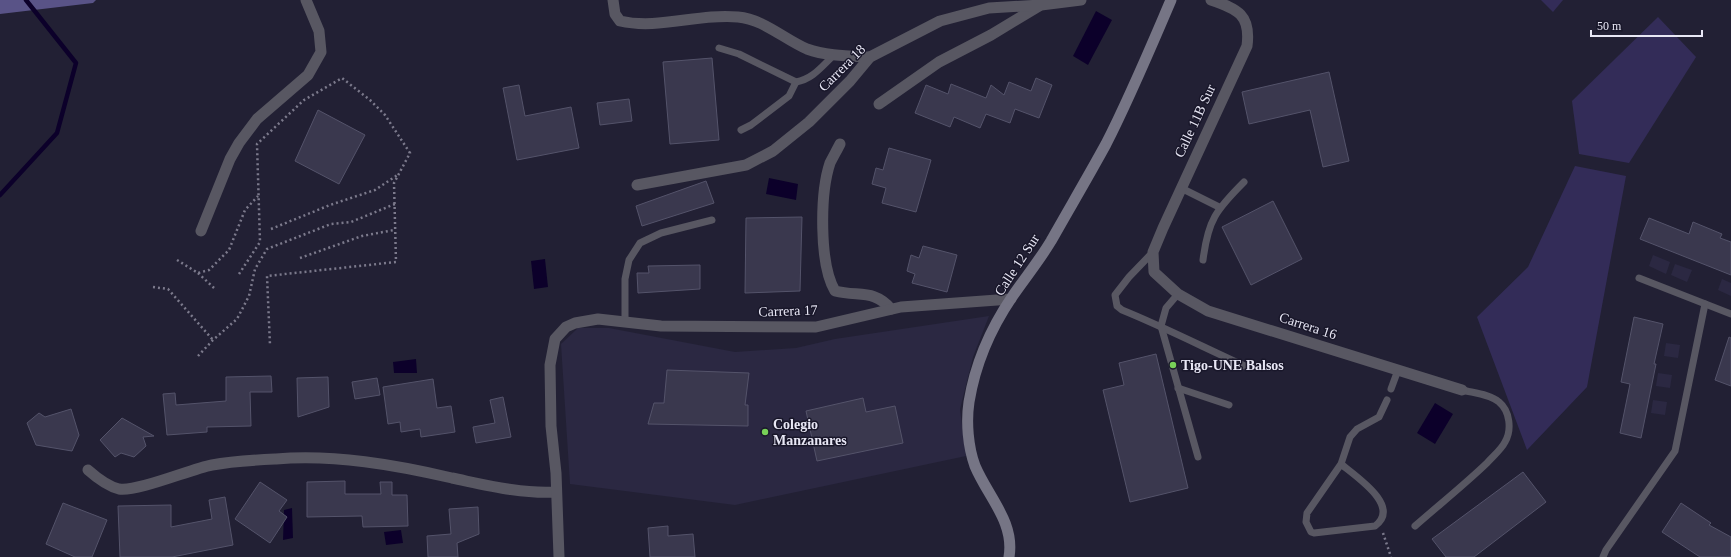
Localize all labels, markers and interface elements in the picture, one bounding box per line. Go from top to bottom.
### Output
scale bar [1591,12,1702,38]
text: 50 m [1597,19,1622,33]
street label: Carrera 18 [816,42,868,94]
street label: Calle 11B Sur [1172,82,1219,160]
street label: Calle 12 Sur [992,231,1043,298]
street label: Carrera 17 [758,302,818,320]
street label: Carrera 16 [1277,310,1339,342]
place label: Tigo-UNE Balsos [1181,358,1284,373]
marker: Tigo-UNE Balsos [1168,360,1178,370]
place label: Colegio Manzanares [773,417,847,448]
marker: Colegio Manzanares [760,427,770,437]

